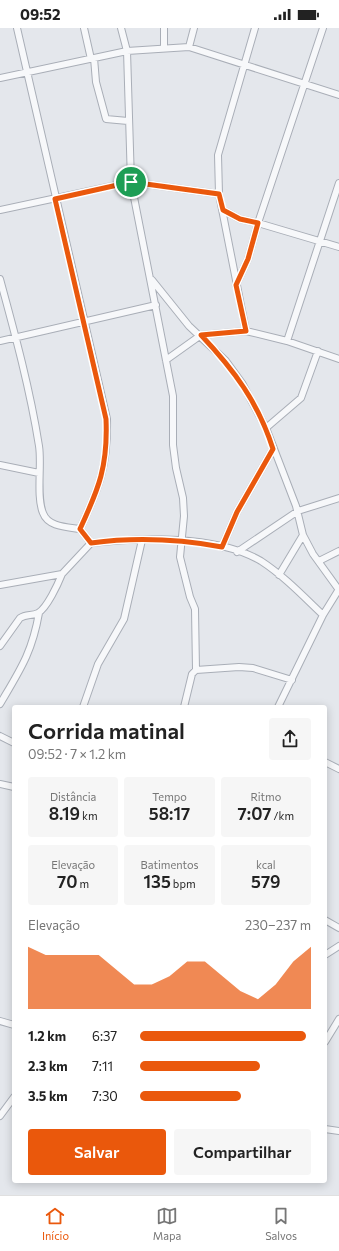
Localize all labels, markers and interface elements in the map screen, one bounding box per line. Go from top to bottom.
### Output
text: 09:52 [20,5,60,23]
pin [114,165,148,199]
icon: arrive [120,171,142,193]
text: Corrida matinal [28,717,185,744]
button: share [269,718,311,760]
text: 09:52 · 7 × 1.2 km [28,746,126,762]
text: Distância [50,790,96,803]
text: Tempo [152,790,187,803]
text: Ritmo [250,790,281,803]
text: 8.19 [49,803,80,824]
text: 58:17 [149,803,190,824]
text: 7:07 [238,803,271,824]
text: km [80,809,98,822]
text: /km [271,809,294,822]
text: Elevação [51,858,95,871]
text: Batimentos [141,858,198,871]
text: kcal [256,858,276,871]
text: 70 [57,871,77,892]
text: 135 [144,871,171,892]
text: 579 [251,871,281,892]
text: m [77,877,89,890]
text: bpm [171,877,195,890]
text: Elevação [28,917,80,933]
text: 230–237 m [245,917,311,933]
text: 1.2 km [28,1028,66,1044]
text: 6:37 [92,1028,117,1044]
text: 2.3 km [28,1058,68,1074]
text: 7:11 [92,1058,113,1074]
text: 3.5 km [28,1088,68,1104]
text: 7:30 [92,1088,118,1104]
button: Salvar [28,1129,166,1175]
button: Compartilhar [174,1129,311,1175]
tab: Início [42,1205,69,1242]
tab: Mapa [153,1205,181,1242]
tab: Salvos [265,1205,297,1242]

